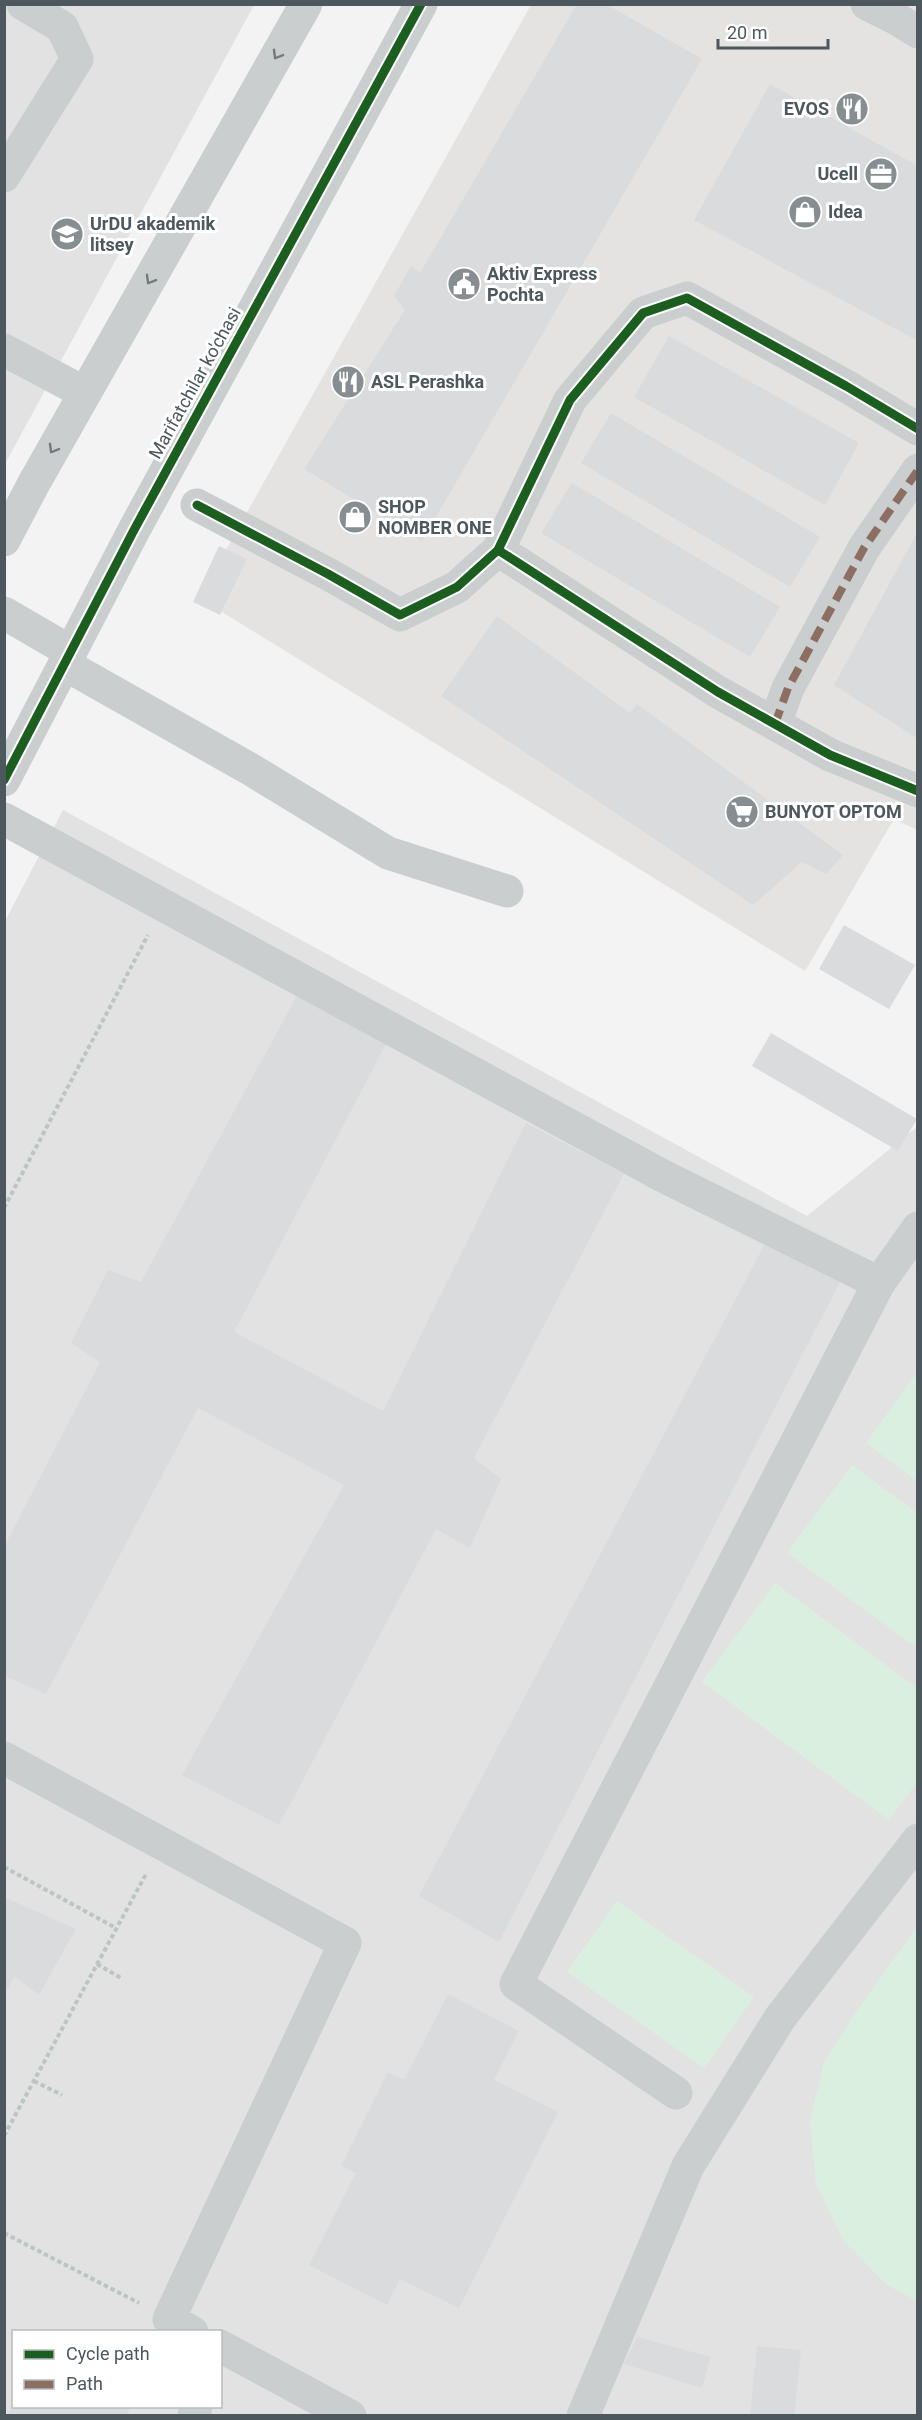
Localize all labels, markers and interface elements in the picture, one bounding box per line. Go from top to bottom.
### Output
scale bar [718,12,828,50]
text: 20 m [727,22,767,43]
one-way arrow [273,49,284,60]
restaurant icon: EVOS [834,91,870,127]
place label: EVOS [784,98,829,119]
office icon: Ucell [863,156,899,192]
place label: Ucell [818,163,858,184]
shop icon: Idea [787,194,823,230]
place label: Idea [828,201,863,222]
place label: UrDU akademik litsey [90,213,216,255]
school or university icon: UrDU akademik litsey [49,216,85,252]
place label: Aktiv Express Pochta [487,263,597,305]
public building icon: Aktiv Express Pochta [446,266,482,302]
one-way arrow [145,274,157,284]
street label: Marifatchilar ko'chasi [144,303,245,462]
restaurant icon: ASL Perashka [330,364,366,400]
place label: ASL Perashka [371,371,484,392]
one-way arrow [49,443,61,453]
place label: SHOP NOMBER ONE [378,496,492,538]
shop icon: SHOP NOMBER ONE [337,499,373,535]
supermarket icon: BUNYOT OPTOM [724,794,760,830]
place label: BUNYOT OPTOM [765,801,902,822]
legend [12,2330,222,2408]
text: Cycle path [66,2343,150,2364]
text: Path [66,2373,103,2394]

